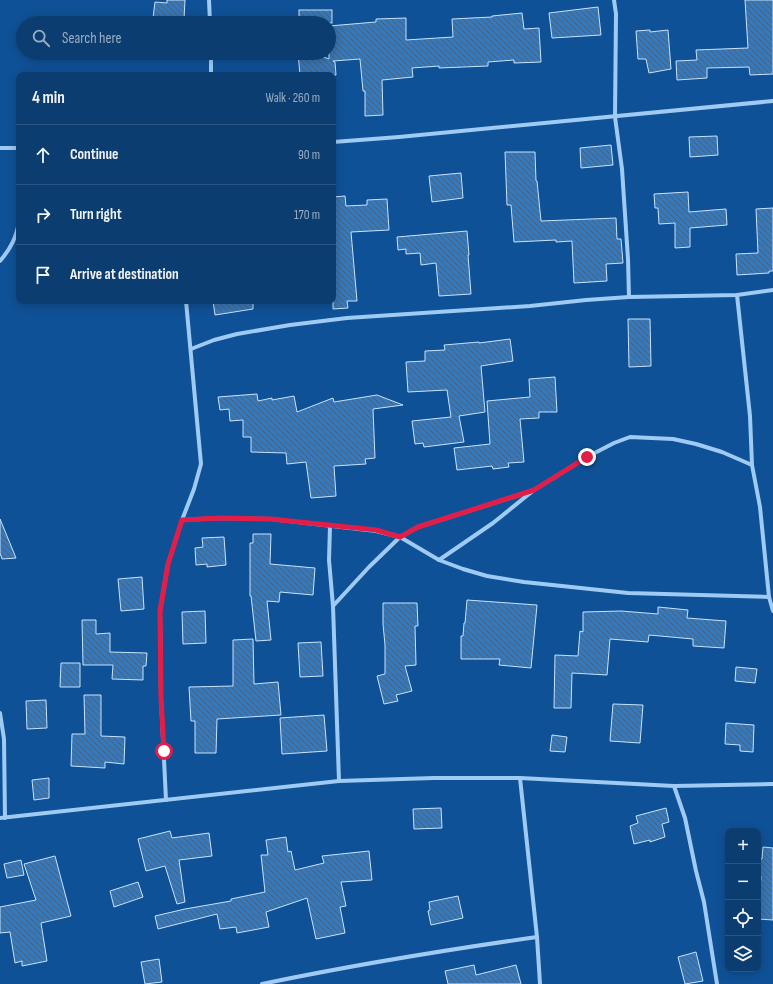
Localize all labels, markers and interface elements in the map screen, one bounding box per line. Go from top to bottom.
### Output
search box [16,16,336,60]
icon: search [30,27,52,49]
text: Search here [62,29,122,48]
text: 4 min [32,88,65,108]
text: Walk · 260 m [266,90,320,106]
icon: ahead [32,144,54,166]
text: Continue [70,145,119,164]
text: 90 m [298,147,320,163]
icon: right [32,204,54,226]
text: Turn right [70,205,122,224]
text: 170 m [294,207,320,223]
icon: arrive [32,264,54,286]
text: Arrive at destination [70,265,179,284]
route end [578,448,596,466]
route start [155,742,173,760]
map controls [725,828,761,972]
button: + [725,828,761,864]
button: − [725,864,761,900]
button: locate [725,900,761,936]
button: layers [725,936,761,972]

